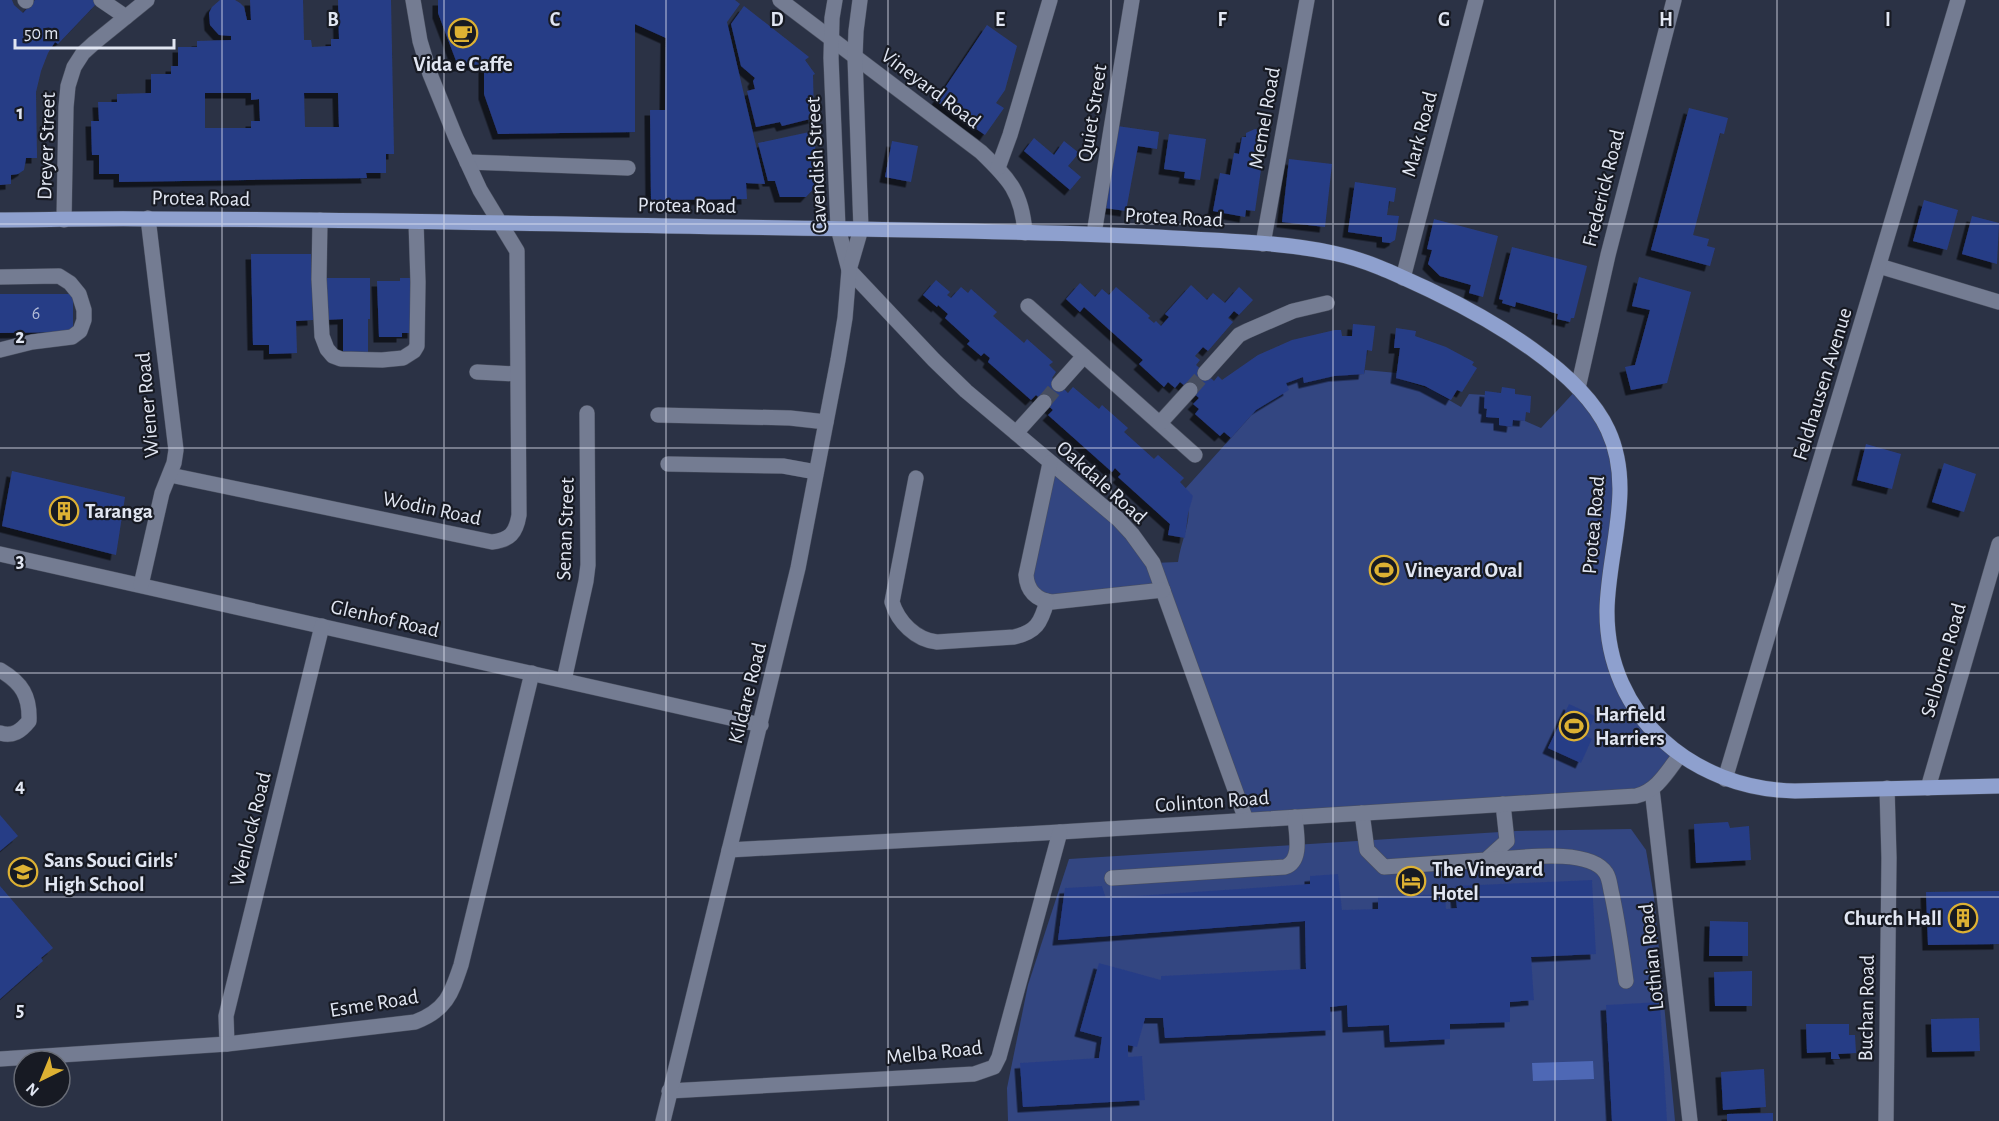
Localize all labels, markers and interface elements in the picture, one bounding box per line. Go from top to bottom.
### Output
text: B [327,10,339,30]
text: C [550,10,561,30]
text: D [770,10,784,30]
text: E [995,10,1005,30]
text: F [1217,10,1227,30]
text: G [1438,10,1450,30]
text: H [1659,10,1673,30]
text: I [1885,10,1891,30]
scale bar [15,12,174,50]
cafe icon: Vida e Caffe [447,17,479,49]
text: 50 m [24,25,58,43]
street label: Vineyard Road [877,44,984,132]
place label: Vida e Caffe [413,54,513,75]
street label: Quiet Street [1074,63,1111,163]
street label: Memel Road [1245,66,1284,170]
street label: Mark Road [1398,89,1441,179]
street label: Dreyer Street [34,91,59,200]
street label: Cavendish Street [802,96,831,234]
text: 1 [16,103,24,123]
street label: Frederick Road [1579,127,1628,249]
street label: Protea Road [151,187,251,210]
street label: Protea Road [637,194,737,217]
street label: Protea Road [1124,204,1224,231]
house number: 6 [32,305,40,323]
street label: Feldhausen Avenue [1789,305,1856,463]
text: 2 [15,327,25,347]
street label: Wiener Road [132,351,163,459]
street label: Oakdale Road [1053,437,1151,528]
street label: Protea Road [1579,475,1608,575]
street label: Senan Street [553,477,578,581]
street label: Wodin Road [381,488,483,529]
building icon: Taranga [48,495,80,527]
place label: Taranga [85,501,153,522]
text: 3 [16,551,24,571]
sports icon: Vineyard Oval [1368,554,1400,586]
place label: Vineyard Oval [1405,560,1523,581]
street label: Glenhof Road [329,596,441,641]
street label: Selborne Road [1917,601,1970,720]
street label: Kildare Road [725,640,770,746]
place label: Harfield Harriers [1595,704,1666,749]
sports icon: Harfield Harriers [1558,710,1590,742]
street label: Wenlock Road [226,770,275,888]
text: 4 [15,776,25,796]
street label: Colinton Road [1154,787,1270,816]
place label: Sans Souci Girls' High School [44,850,178,895]
school or university icon: Sans Souci Girls' High School [7,856,39,888]
place label: The Vineyard Hotel [1432,859,1543,904]
hotel icon: The Vineyard Hotel [1395,865,1427,897]
building icon: Church Hall [1947,902,1979,934]
street label: Lothian Road [1635,903,1668,1011]
place label: Church Hall [1844,908,1942,929]
street label: Buchan Road [1855,954,1878,1061]
street label: Esme Road [328,986,420,1021]
text: 5 [16,1000,24,1020]
street label: Melba Road [885,1037,983,1068]
north arrow [12,1049,72,1109]
text: N [23,1080,42,1099]

